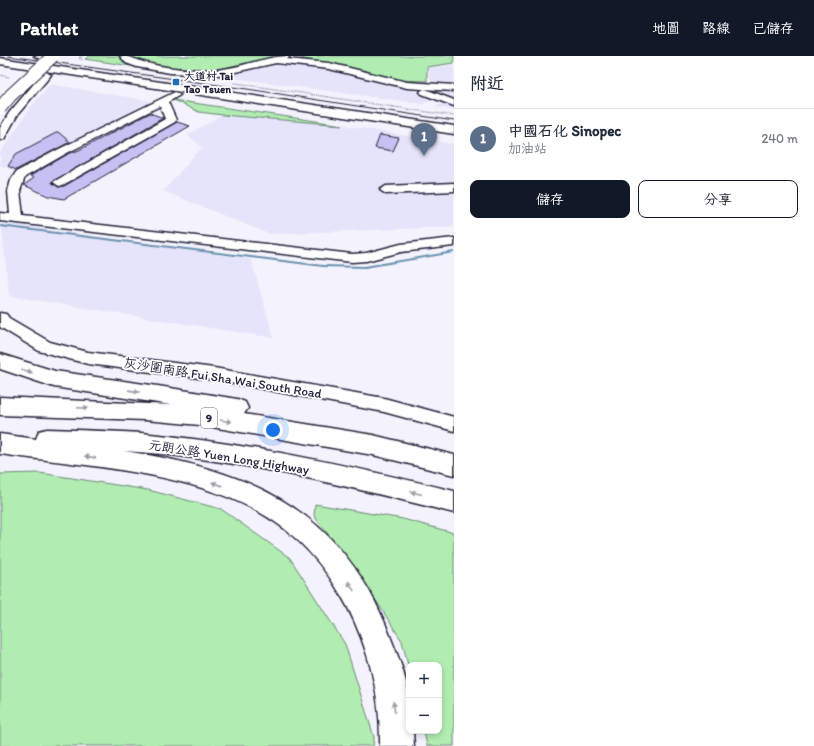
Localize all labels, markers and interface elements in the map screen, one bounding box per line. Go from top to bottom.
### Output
text: Pathlet [20,17,78,40]
text: 地圖 [652,20,680,37]
text: 路線 [702,20,730,37]
text: 已儲存 [752,20,794,37]
place label: 大道村 Tai Tao Tsuen [183,70,233,96]
text: 附近 [470,73,504,93]
marker: 大道村 Tai Tao Tsuen [171,77,181,87]
text: 中國石化 Sinopec [508,122,621,140]
pin: 1 [411,123,437,156]
text: 1 [480,131,486,146]
text: 240 m [761,131,798,146]
text: 加油站 [508,141,547,156]
button: 儲存 [470,180,630,218]
button: 分享 [638,180,798,218]
street label: 灰沙圍南路 Fui Sha Wai South Road [123,355,323,401]
one-way arrow [21,368,33,374]
one-way arrow [128,388,140,394]
one-way arrow [77,405,89,412]
road number: 9 [201,408,217,428]
one-way arrow [220,418,233,424]
your location [263,420,283,440]
street label: 元朗公路 Yuen Long Highway [148,437,310,477]
one-way arrow [84,454,96,461]
one-way arrow [211,481,223,487]
one-way arrow [410,490,422,496]
one-way arrow [347,581,355,591]
map controls [406,662,442,734]
button: + [406,662,442,698]
button: − [406,698,442,734]
one-way arrow [391,701,397,713]

